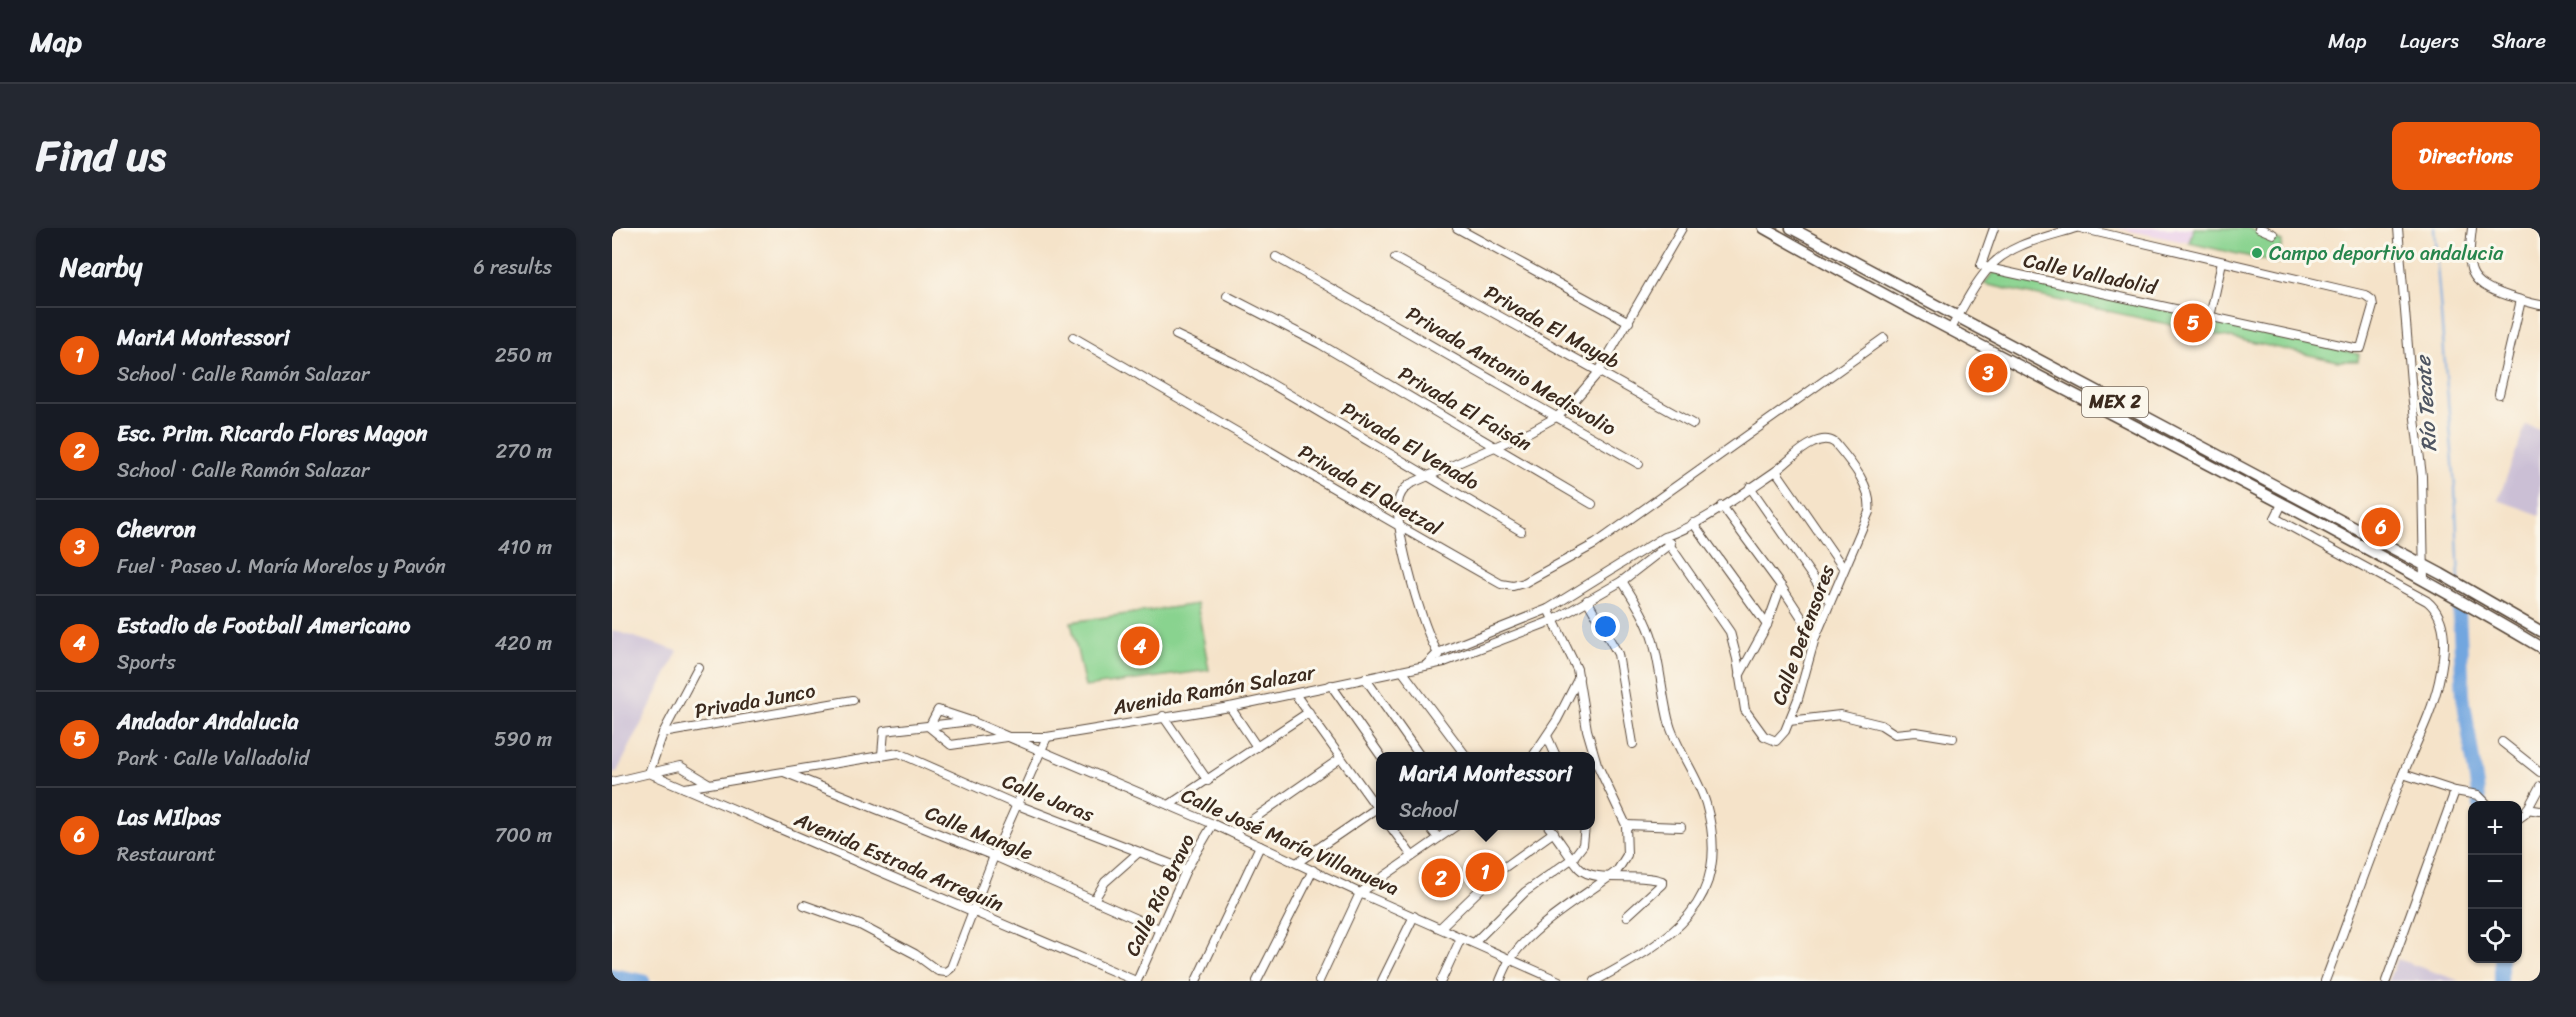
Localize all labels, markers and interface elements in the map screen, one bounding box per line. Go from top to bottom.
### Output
text: Map [30,17,82,66]
text: Map [2328,22,2367,60]
text: Layers [2400,22,2459,60]
text: Share [2492,22,2546,60]
text: Find us [36,119,166,193]
button: Directions [2392,122,2540,190]
place label: Campo deportivo andalucia [2269,236,2504,271]
street label: Calle Valladolid [2020,243,2161,305]
text: Nearby [60,244,142,290]
marker: Campo deportivo andalucia [2250,246,2264,260]
text: 6 results [473,250,552,285]
street label: Privada El Mayab [1478,275,1627,379]
street label: Privada Antonio Medisvolio [1399,296,1623,446]
pin: 5 [2174,300,2212,346]
text: MariA Montessori [117,318,289,357]
text: 1 [75,338,84,373]
text: 250 m [495,338,552,373]
pin: 3 [1968,350,2008,396]
water label: Río Tecate [2404,353,2448,453]
street label: Privada El Faisán [1391,356,1539,462]
text: School · Calle Ramón Salazar [117,357,369,392]
road number: MEX 2 [2082,387,2148,417]
street label: Privada El Venado [1334,392,1486,500]
text: Esc. Prim. Ricardo Flores Magon [117,414,427,453]
text: 2 [74,434,85,469]
text: 270 m [496,434,552,469]
street label: Privada El Quetzal [1292,435,1450,546]
text: School · Calle Ramón Salazar [117,453,369,488]
pin: 6 [2362,504,2400,550]
text: Chevron [117,510,196,549]
text: 3 [74,530,85,565]
text: 410 m [498,530,552,565]
text: Fuel · Paseo J. María Morelos y Pavón [117,549,446,584]
street label: Calle Defensores [1761,559,1845,710]
text: Estadio de Football Americano [117,606,410,645]
your location [1591,612,1620,641]
pin: 4 [1120,624,1160,668]
text: 4 [73,626,86,661]
text: 420 m [495,626,552,661]
text: Sports [117,645,176,680]
street label: Avenida Ramón Salazar [1109,655,1320,725]
street label: Privada Junco [692,673,818,729]
text: Andador Andalucia [117,702,299,741]
text: 5 [73,722,86,757]
text: 590 m [494,722,552,757]
text: Park · Calle Valladolid [117,741,309,776]
popup [1376,752,1595,830]
text: MariA Montessori [1399,754,1572,793]
street label: Calle Jaras [997,764,1100,833]
street label: Calle José María Villanueva [1175,778,1405,906]
text: School [1399,793,1458,828]
street label: Calle Mangle [920,796,1038,870]
text: Las MIlpas [117,798,221,837]
map controls [2468,801,2522,963]
button: + [2468,801,2522,855]
street label: Avenida Estrada Arreguín [788,802,1009,922]
text: 6 [74,818,85,853]
text: 700 m [495,818,552,853]
street label: Calle Río Bravo [1115,828,1205,962]
text: Restaurant [117,837,216,872]
pin: 1 [1466,850,1504,894]
button: − [2468,855,2522,909]
pin: 2 [1422,856,1460,900]
button: locate [2468,909,2522,963]

